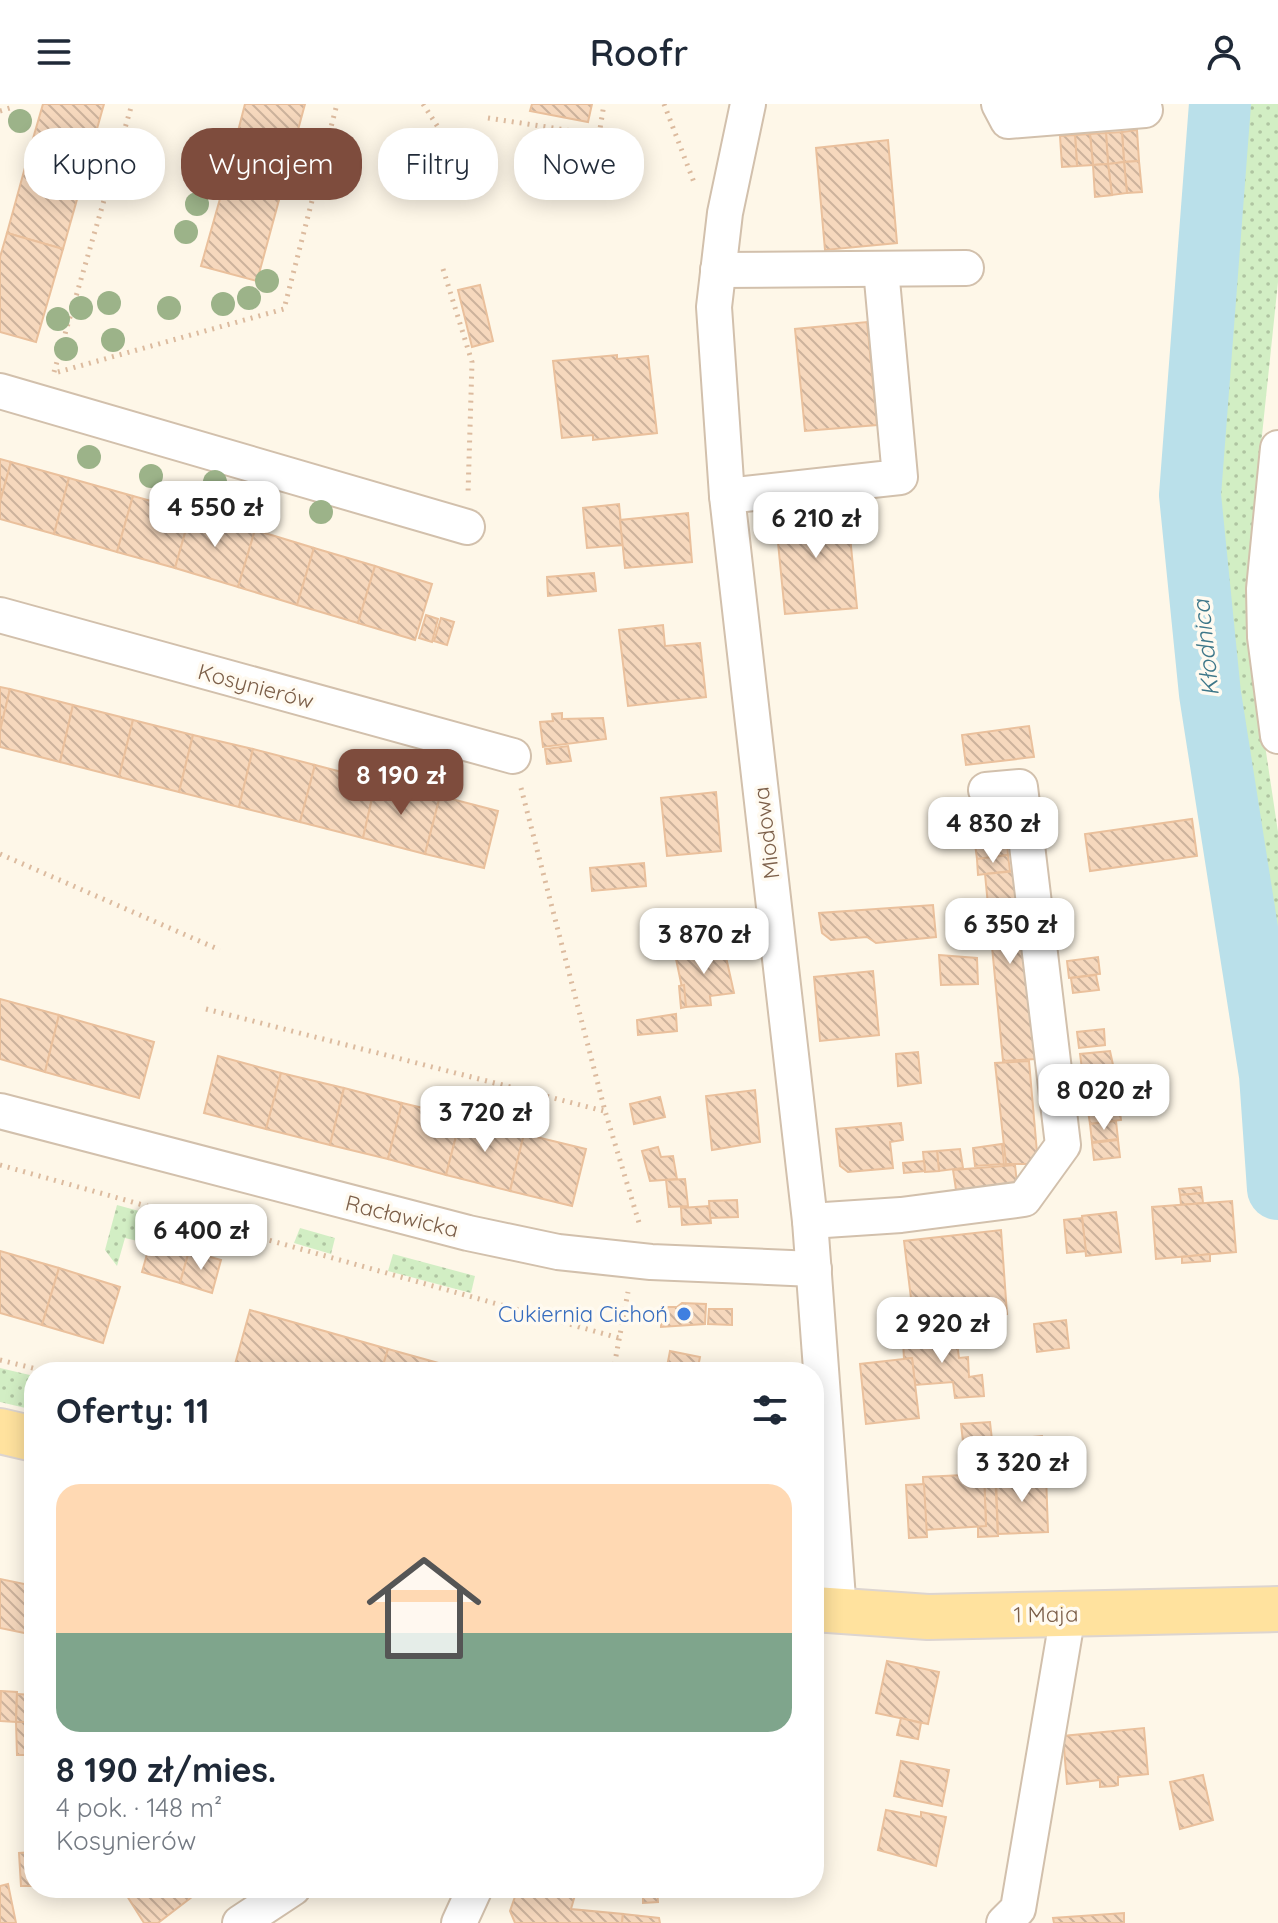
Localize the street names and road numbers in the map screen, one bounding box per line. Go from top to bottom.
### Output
street label: Kosynierów [195,657,317,715]
street label: Miodowa [746,785,786,881]
street label: Racławicka [343,1188,461,1244]
street label: 1 Maja [1013,1599,1079,1629]

